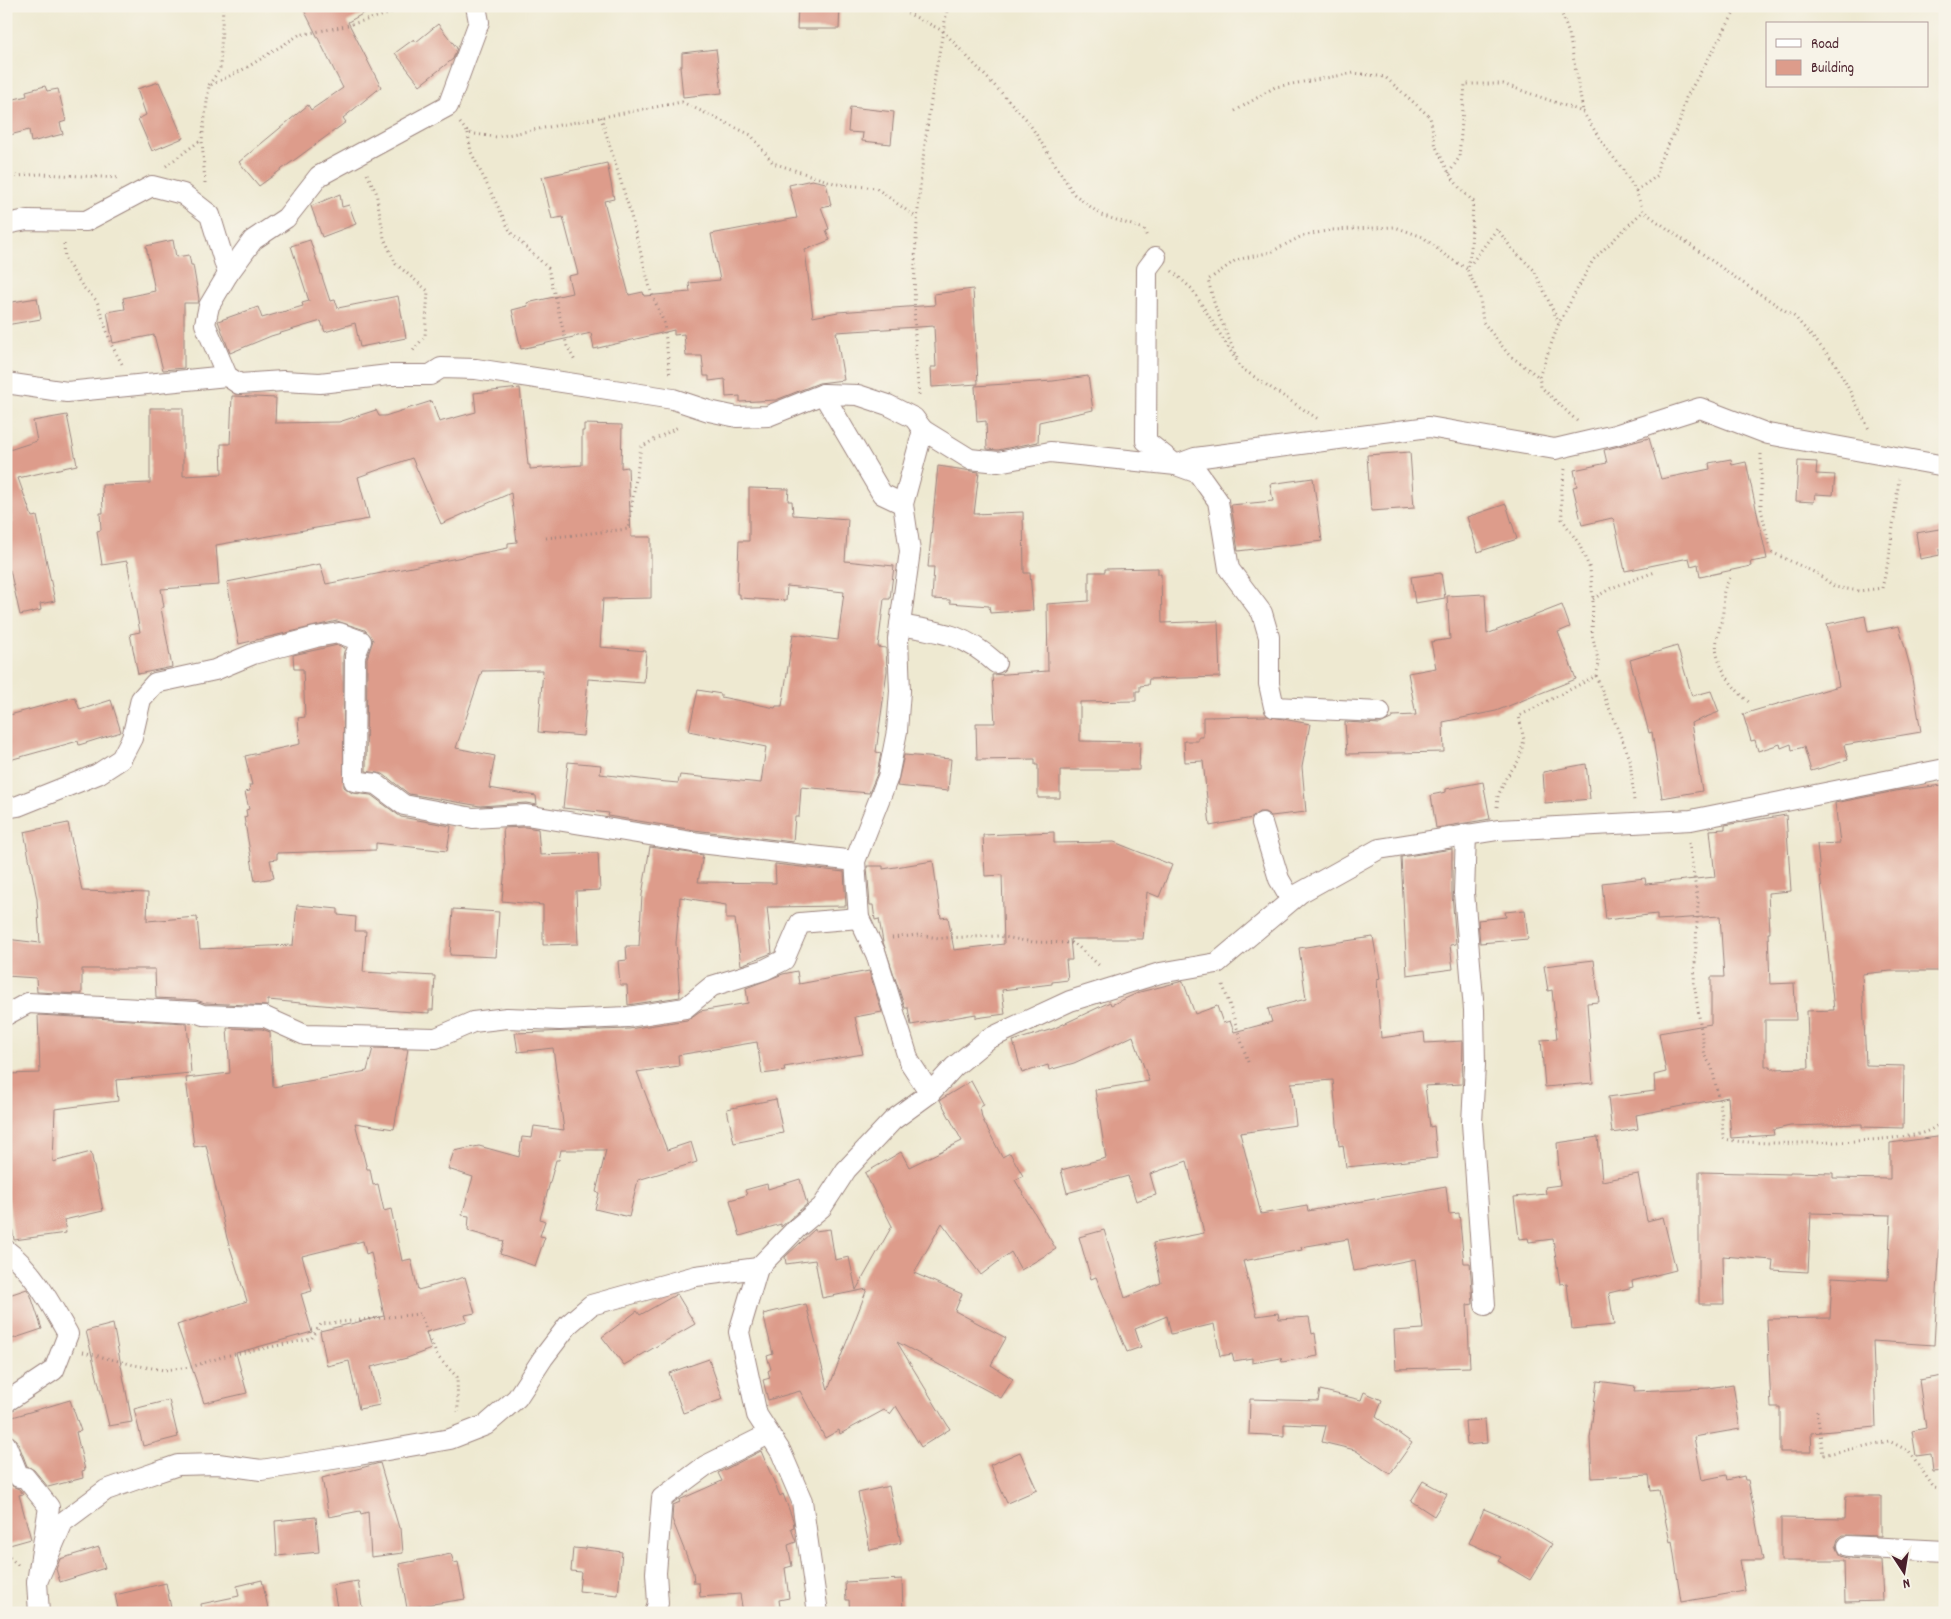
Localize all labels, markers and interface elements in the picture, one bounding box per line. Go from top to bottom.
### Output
legend [1766,22,1928,88]
text: Road [1811,34,1839,56]
text: Building [1811,58,1854,80]
north arrow [1878,1546,1928,1596]
text: N [1901,1572,1912,1593]

